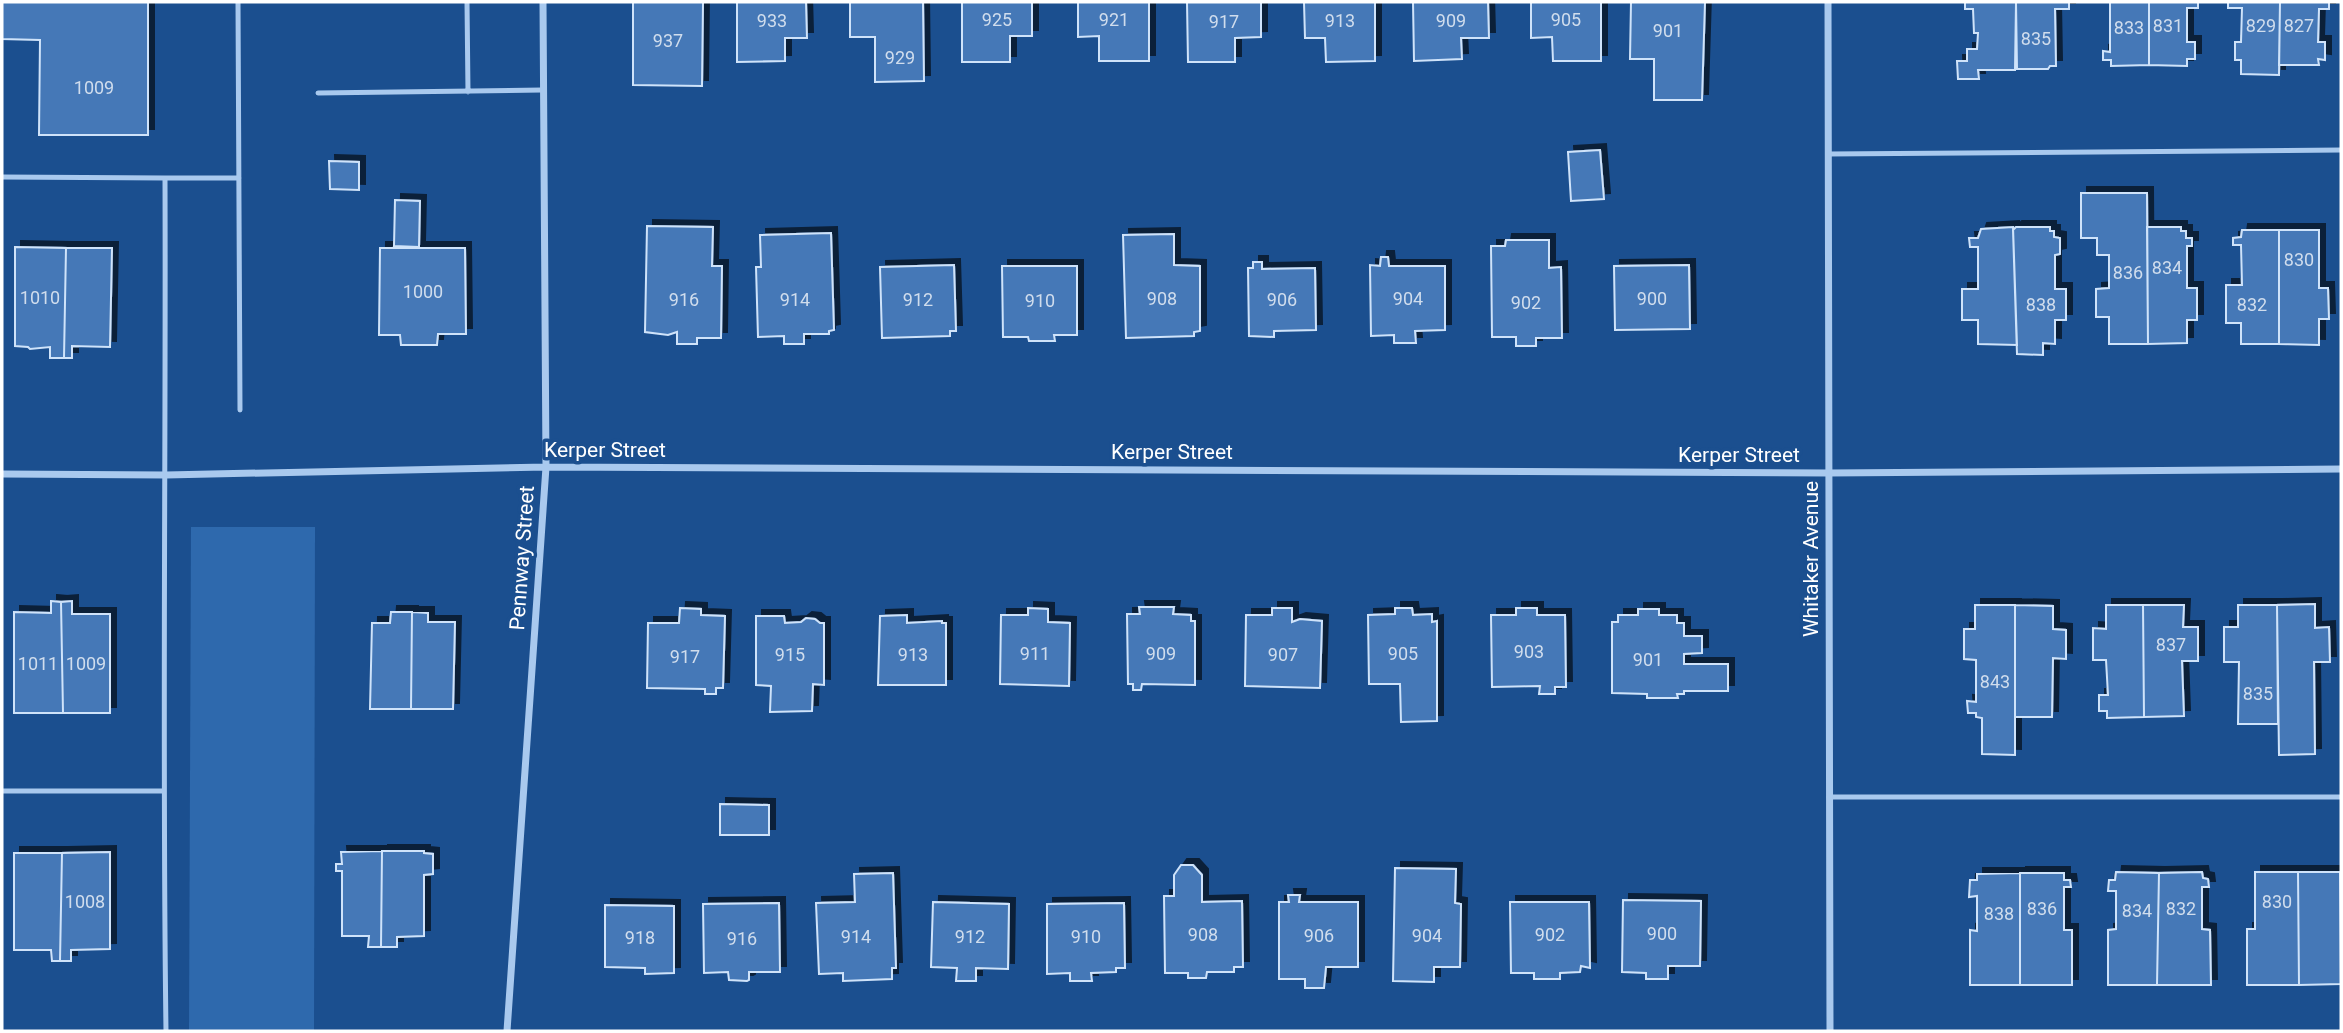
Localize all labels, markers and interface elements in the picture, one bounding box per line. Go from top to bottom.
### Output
house number: 925 [982,9,1012,30]
house number: 921 [1099,9,1129,30]
house number: 905 [1551,9,1581,30]
house number: 933 [757,10,787,31]
house number: 913 [1325,10,1355,31]
house number: 909 [1436,10,1466,31]
house number: 917 [1209,11,1239,32]
house number: 831 [2153,15,2183,36]
house number: 829 [2246,15,2276,36]
house number: 827 [2284,15,2314,36]
house number: 833 [2114,17,2144,38]
house number: 901 [1653,20,1683,41]
house number: 835 [2021,28,2051,49]
house number: 937 [653,30,683,51]
house number: 929 [885,47,915,68]
house number: 1009 [74,77,114,98]
house number: 830 [2284,249,2314,270]
house number: 834 [2152,257,2182,278]
house number: 836 [2113,262,2143,283]
house number: 1000 [403,281,443,302]
house number: 1010 [20,287,60,308]
house number: 908 [1147,288,1177,309]
house number: 904 [1393,288,1423,309]
house number: 900 [1637,288,1667,309]
house number: 916 [669,289,699,310]
house number: 914 [780,289,810,310]
house number: 912 [903,289,933,310]
house number: 906 [1267,289,1297,310]
house number: 910 [1025,290,1055,311]
house number: 902 [1511,292,1541,313]
house number: 838 [2026,294,2056,315]
house number: 832 [2237,294,2267,315]
street label: Kerper Street [544,438,666,462]
street label: Kerper Street [1111,440,1233,464]
street label: Kerper Street [1678,443,1800,467]
street label: Whitaker Avenue [1799,481,1823,637]
street label: Pennway Street [505,485,539,631]
house number: 837 [2156,634,2186,655]
house number: 903 [1514,641,1544,662]
house number: 911 [1020,643,1050,664]
house number: 909 [1146,643,1176,664]
house number: 905 [1388,643,1418,664]
house number: 915 [775,644,805,665]
house number: 913 [898,644,928,665]
house number: 907 [1268,644,1298,665]
house number: 917 [670,646,700,667]
house number: 901 [1633,649,1663,670]
house number: 1011 [18,653,58,674]
house number: 1009 [66,653,106,674]
house number: 843 [1980,671,2010,692]
house number: 835 [2243,683,2273,704]
house number: 1008 [65,891,105,912]
house number: 830 [2262,891,2292,912]
house number: 836 [2027,898,2057,919]
house number: 832 [2166,898,2196,919]
house number: 834 [2122,900,2152,921]
house number: 838 [1984,903,2014,924]
house number: 900 [1647,923,1677,944]
house number: 908 [1188,924,1218,945]
house number: 902 [1535,924,1565,945]
house number: 906 [1304,925,1334,946]
house number: 904 [1412,925,1442,946]
house number: 914 [841,926,871,947]
house number: 912 [955,926,985,947]
house number: 910 [1071,926,1101,947]
house number: 918 [625,927,655,948]
house number: 916 [727,928,757,949]

